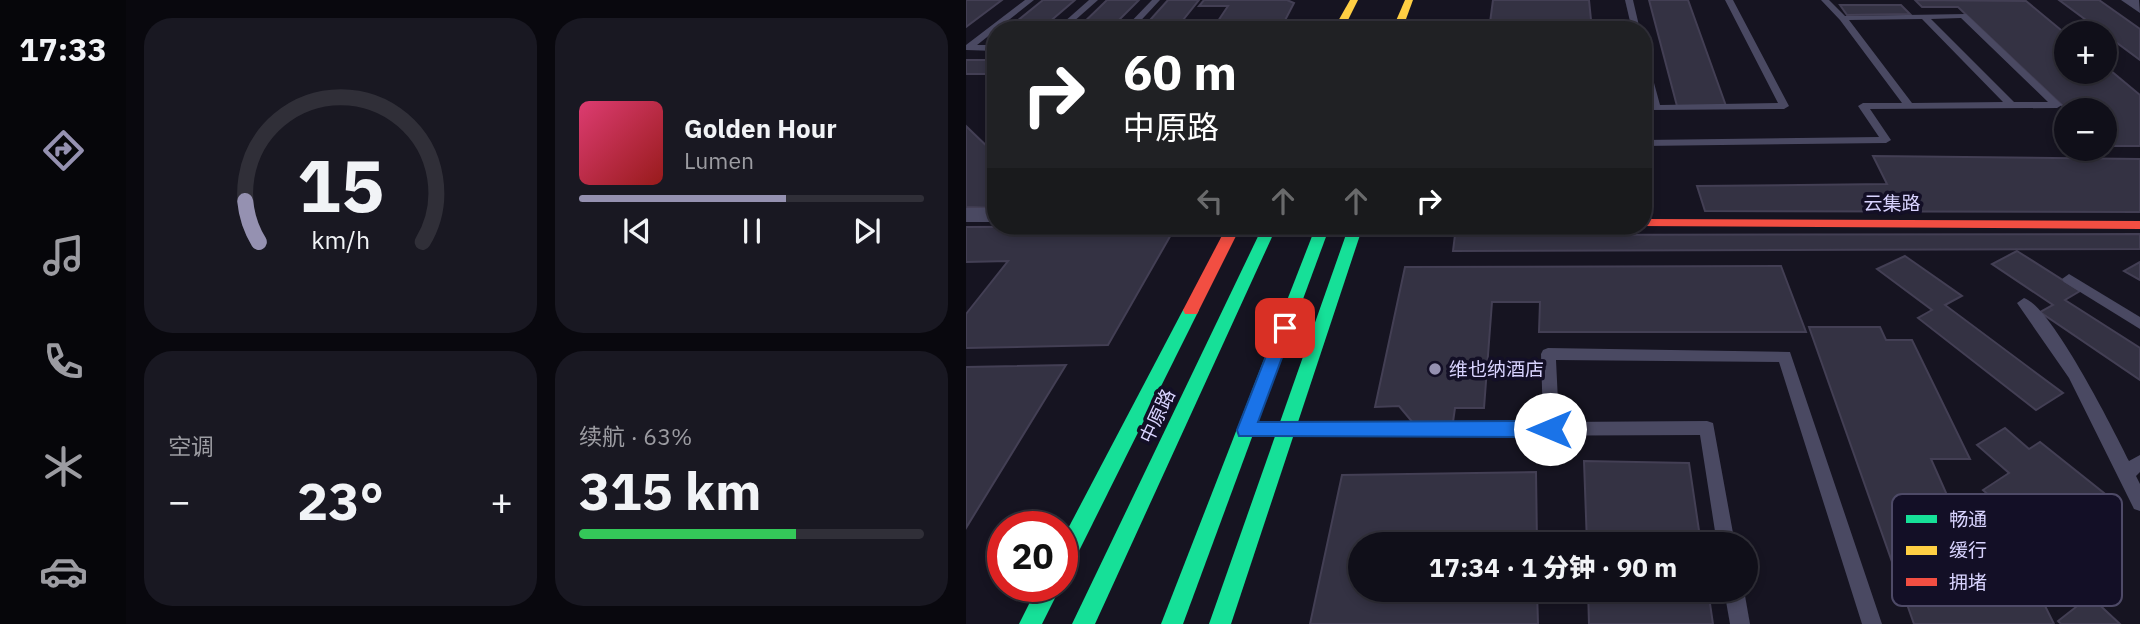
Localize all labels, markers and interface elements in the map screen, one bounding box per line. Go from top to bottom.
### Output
map controls [2054,21,2117,161]
button: + [2054,21,2117,84]
text: 17:33 [19,28,107,70]
text: 60 m [1123,40,1237,103]
icon: right [1008,49,1099,140]
button: − [2054,98,2117,161]
text: 中原路 [1123,106,1219,148]
text: Golden Hour [684,111,837,145]
icon: directions [39,126,88,175]
text: 15 [297,137,384,232]
text: Lumen [684,145,754,175]
icon: left [1191,182,1229,220]
icon: ahead [1264,182,1302,220]
icon: ahead [1337,182,1375,220]
icon: right [1410,182,1448,220]
street label: 云集路 [1863,191,1921,215]
icon: previous [618,212,656,250]
icon: pause [733,212,771,250]
icon: next [848,212,886,250]
text: km/h [311,223,370,256]
icon: music [39,231,88,280]
pin [1255,298,1315,358]
icon: arrive [1266,309,1304,347]
icon: phone [39,337,88,386]
place label: 维也纳酒店 [1449,357,1544,381]
marker: 维也纳酒店 [1427,361,1443,377]
street label: 中原路 [1134,385,1180,447]
position arrow [1513,392,1587,466]
text: 续航 · 63% [579,421,692,451]
text: 空调 [168,431,214,461]
icon: climate [39,442,88,491]
text: 315 km [579,457,761,524]
text: 23° [297,467,384,534]
text: − [168,476,191,525]
text: + [490,476,513,525]
legend [1892,494,2122,606]
text: 畅通 [1949,507,1987,531]
speed limit sign: 20 [987,511,1078,602]
text: 缓行 [1949,538,1987,562]
icon: car [39,547,88,596]
text: 17:34 · 1 分钟 · 90 m [1429,550,1677,584]
text: 拥堵 [1949,570,1987,594]

